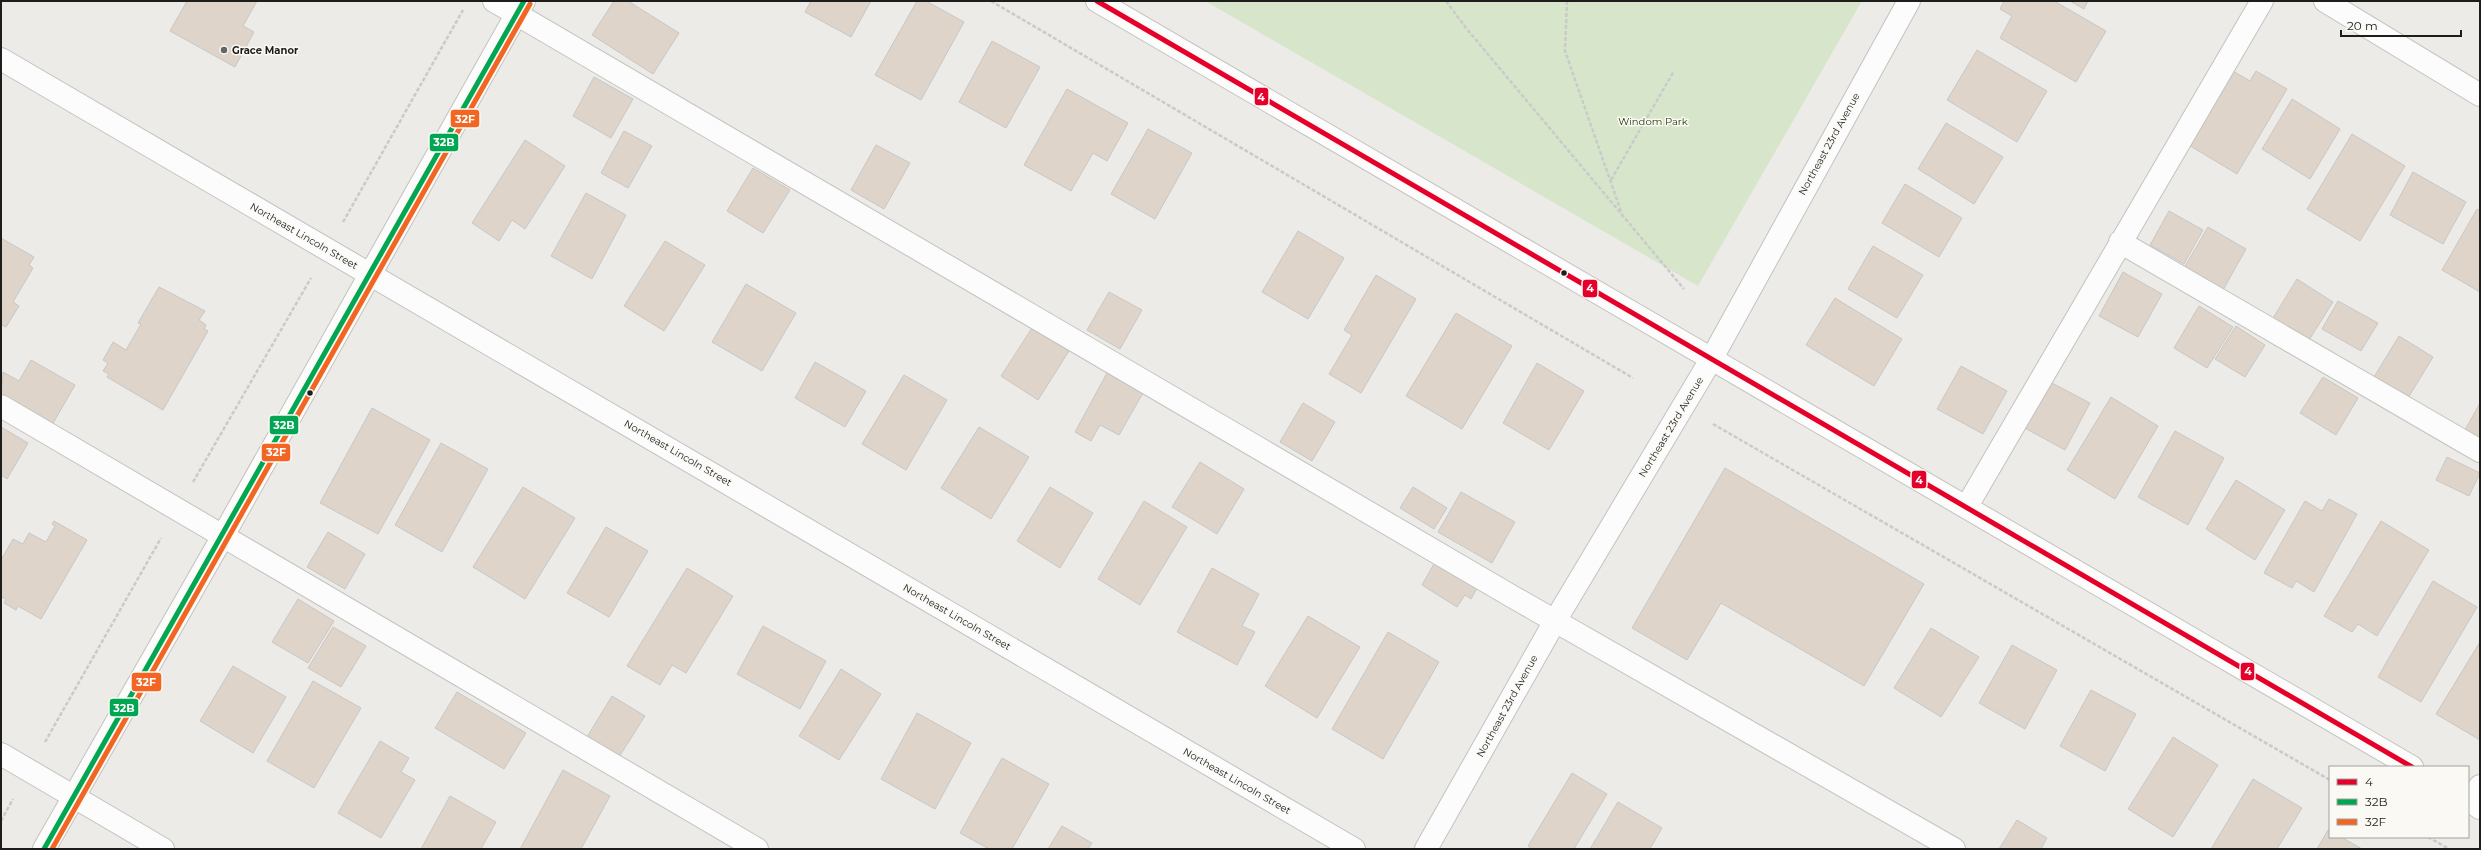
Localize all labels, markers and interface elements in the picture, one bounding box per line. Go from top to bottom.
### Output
scale bar [2341,12,2461,38]
text: 20 m [2347,18,2378,33]
place label: Grace Manor [232,44,299,57]
marker: Grace Manor [219,45,229,55]
line badge: 4 [1254,87,1269,106]
text: 4 [1257,90,1265,104]
street label: Northeast 23rd Avenue [1795,91,1863,197]
line badge: 32F [450,109,480,128]
text: 32F [454,112,475,126]
park label: Windom Park [1618,115,1688,128]
line badge: 32B [429,133,459,152]
text: 32B [432,135,455,149]
street label: Northeast Lincoln Street [248,200,360,272]
unlabelled marker [1559,268,1569,278]
line badge: 4 [1582,279,1598,298]
text: 4 [1586,281,1594,295]
street label: Northeast 23rd Avenue [1636,374,1706,480]
unlabelled marker [305,388,315,398]
line badge: 32B [269,415,299,435]
street label: Northeast Lincoln Street [622,417,734,489]
text: 32B [272,418,295,432]
line badge: 32F [261,443,291,462]
text: 32F [265,445,286,459]
line badge: 4 [1911,470,1927,489]
text: 4 [1915,473,1923,487]
street label: Northeast Lincoln Street [901,581,1013,653]
street label: Northeast 23rd Avenue [1473,653,1541,759]
line badge: 4 [2240,662,2255,681]
text: 4 [2244,664,2252,678]
line badge: 32F [131,672,162,692]
text: 32F [135,675,156,689]
line badge: 32B [109,698,139,717]
text: 32B [112,701,135,715]
street label: Northeast Lincoln Street [1181,745,1293,817]
legend [2329,766,2469,838]
text: 4 [2365,774,2373,789]
text: 32B [2365,794,2388,809]
text: 32F [2365,814,2387,829]

